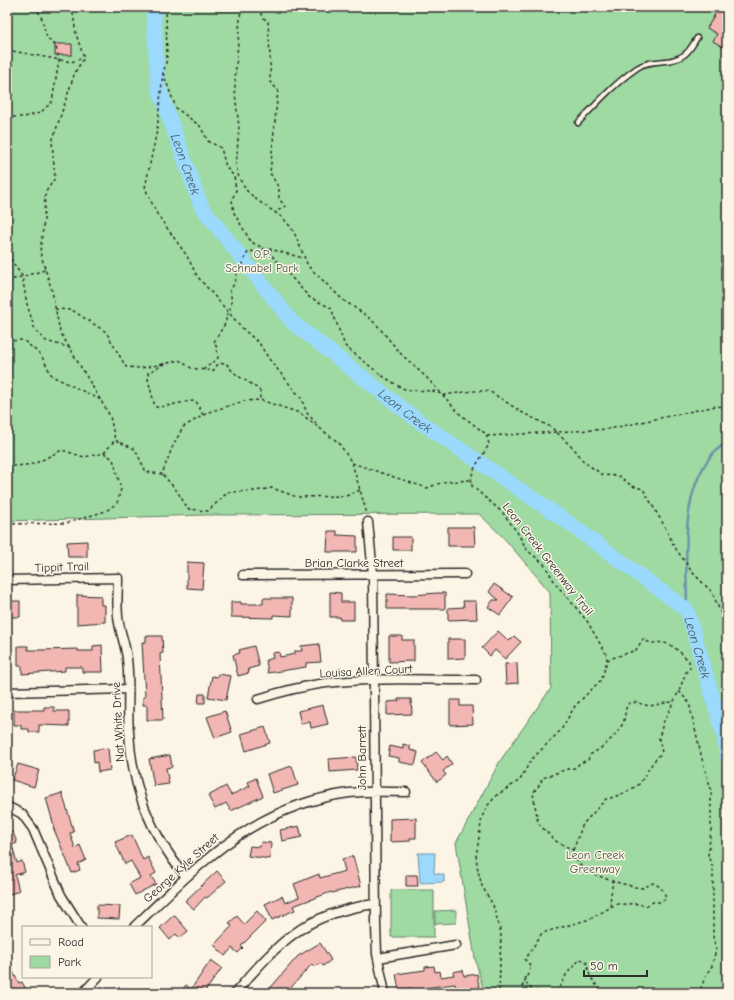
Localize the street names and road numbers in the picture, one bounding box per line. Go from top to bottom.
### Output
street label: Leon Creek Greenway Trail [500,500,596,618]
street label: Brian Clarke Street [305,556,404,570]
street label: Tippit Trail [35,559,89,575]
street label: Louisa Allen Court [319,662,413,680]
street label: Nat White Drive [109,682,127,762]
street label: John Barrett [355,725,369,790]
street label: George Kyle Street [140,830,222,905]

